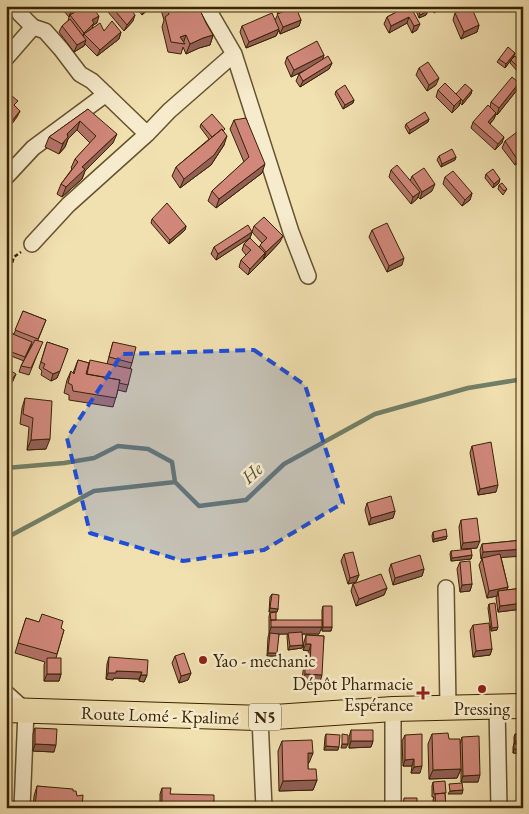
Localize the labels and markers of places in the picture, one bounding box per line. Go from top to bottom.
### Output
place label: Yao - mechanic [213,649,316,672]
marker: Yao - mechanic [197,654,209,666]
place label: Dépôt Pharmacie Espérance [293,672,413,716]
marker: Pressing [476,683,488,695]
marker: Dépôt Pharmacie Espérance [417,687,429,699]
place label: Pressing [454,697,510,720]

